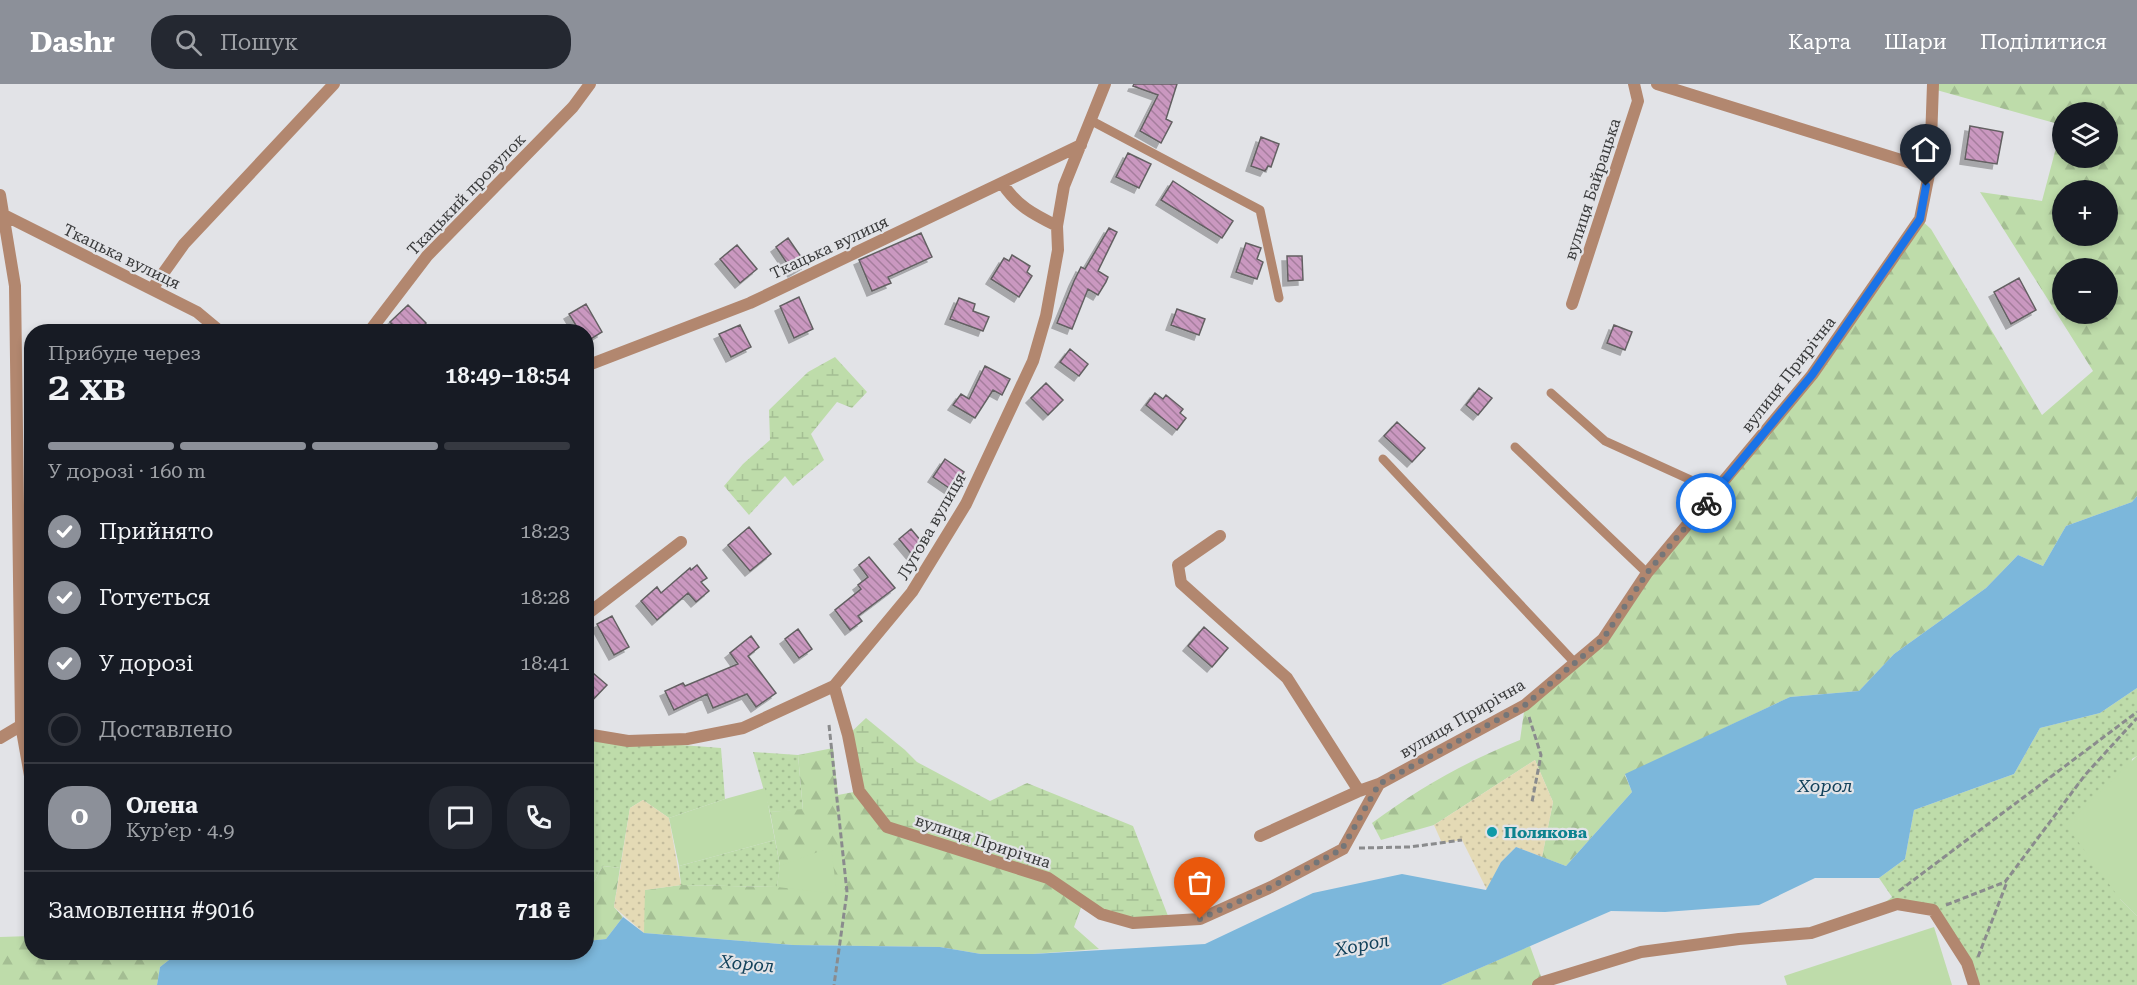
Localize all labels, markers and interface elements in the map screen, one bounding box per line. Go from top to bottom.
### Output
search box [151,15,571,69]
text: Dashr [30,26,115,59]
icon: search [172,26,205,59]
text: Пошук [220,30,298,55]
text: Карта [1788,30,1851,54]
text: Шари [1884,30,1947,54]
text: Поділитися [1980,30,2107,54]
map controls [2052,102,2118,324]
button: layers [2052,102,2118,168]
street label: вулиця Байрацька [1561,116,1624,263]
pin [1900,124,1951,186]
street label: Ткацький провулок [403,130,529,259]
icon: home [1909,133,1942,166]
button: + [2052,180,2118,246]
street label: Ткацька вулиця [767,212,891,283]
street label: Ткацька вулиця [60,220,184,293]
button: − [2052,258,2118,324]
street label: вулиця Прирічна [1737,313,1840,436]
text: Прибуде через [48,341,201,365]
text: 18:49–18:54 [445,363,570,388]
text: 2 хв [48,364,126,410]
text: У дорозі · 160 m [48,459,206,483]
street label: Лугова вулиця [893,470,970,583]
courier [1676,473,1736,533]
icon: bike [1690,487,1723,520]
icon: check [48,515,81,548]
text: Прийнято [99,519,214,544]
text: 18:23 [520,519,570,543]
icon: check [48,581,81,614]
text: Готується [99,585,210,610]
text: 18:28 [520,585,570,609]
icon: check [48,647,81,680]
text: У дорозі [99,651,193,676]
text: 18:41 [520,651,570,675]
street label: вулиця Прирічна [1396,675,1528,762]
text: Доставлено [99,717,233,742]
water label: Хорол [1797,775,1852,796]
button: chat [429,786,492,849]
button: phone [507,786,570,849]
text: Олена [126,793,198,818]
text: О [71,805,88,830]
street label: вулиця Прирічна [913,811,1053,872]
text: Кур’єр · 4.9 [126,818,235,842]
place label: Полякова [1504,823,1588,842]
marker: Полякова [1485,825,1499,839]
pin [1174,857,1225,919]
icon: bag [1183,866,1216,899]
text: Замовлення #9016 [48,898,254,923]
text: 718 ₴ [515,898,570,923]
water label: Хорол [1332,929,1391,960]
water label: Хорол [718,951,775,976]

